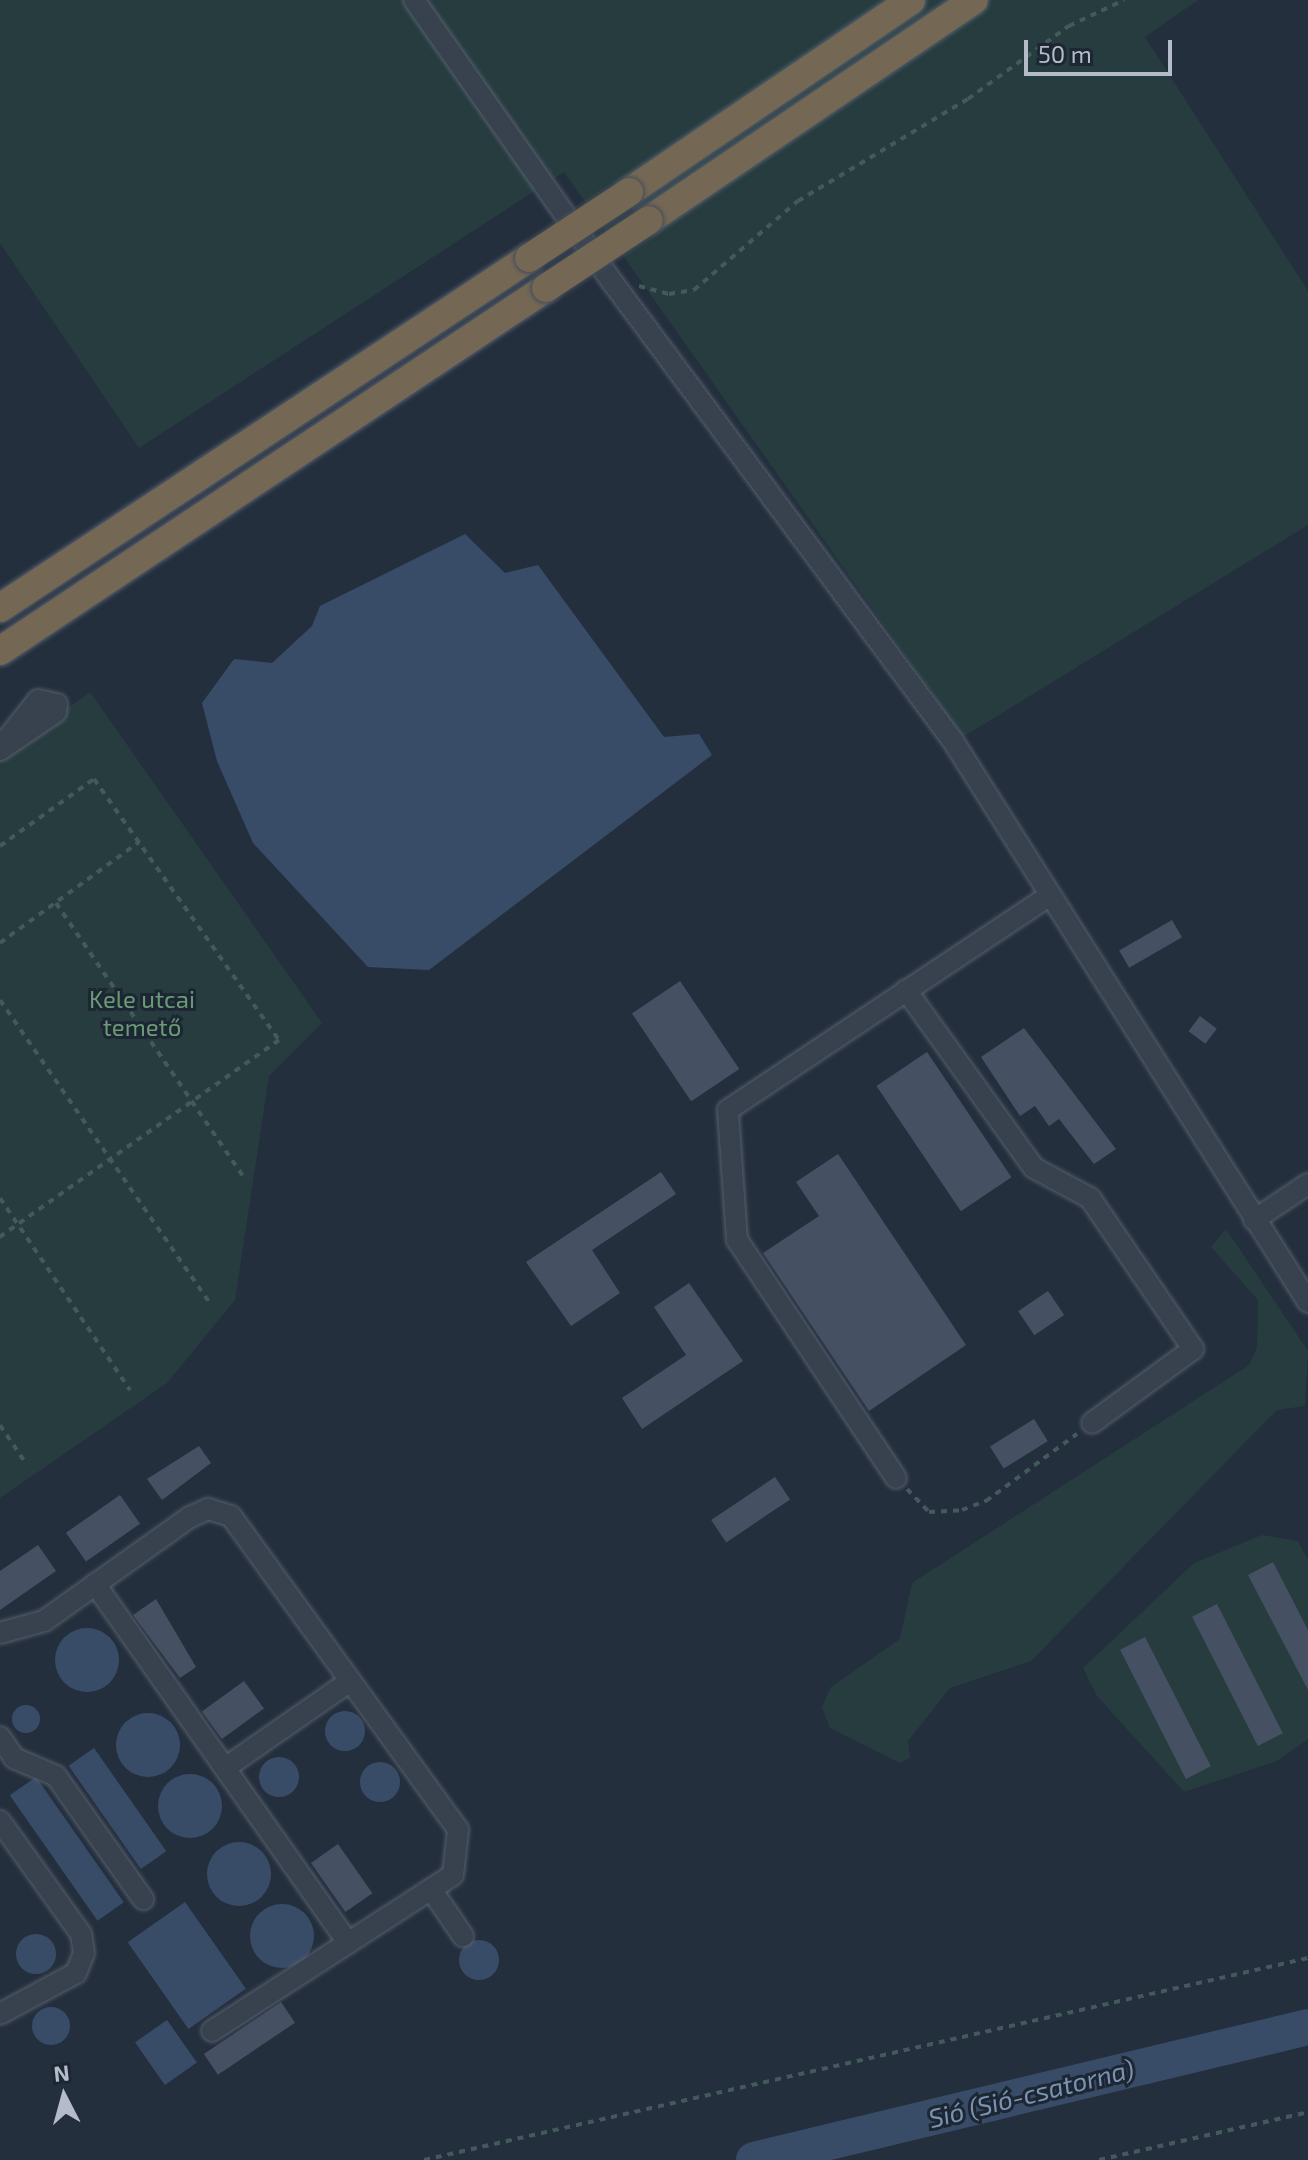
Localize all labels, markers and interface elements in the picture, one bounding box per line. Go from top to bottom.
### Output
scale bar [1028,24,1176,74]
text: 50 m [1038,39,1092,68]
park label: Kele utcai temető [89,985,195,1041]
water label: Sió (Sió-csatorna) [925,2052,1137,2134]
north arrow [24,2056,104,2136]
text: N [52,2058,71,2086]

